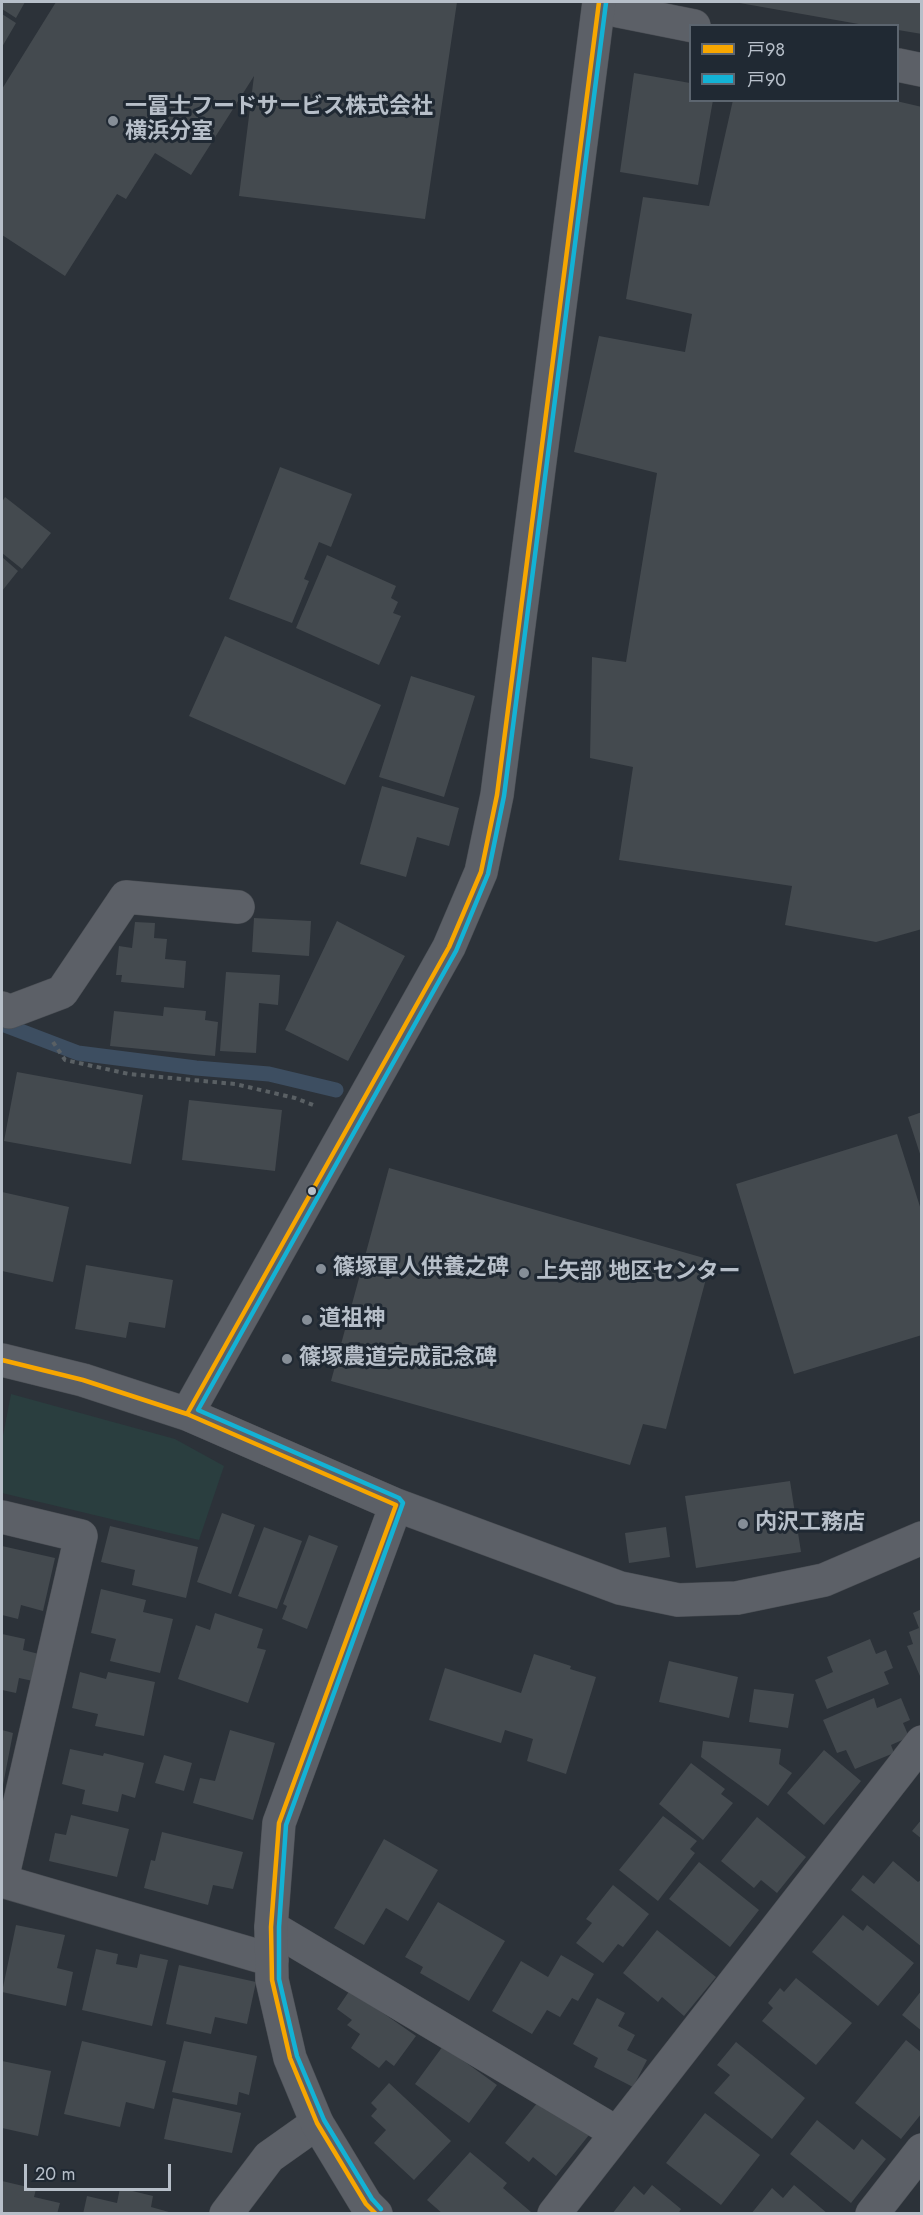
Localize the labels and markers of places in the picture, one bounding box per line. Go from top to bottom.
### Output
place label: 一冨士フードサービス株式会社 横浜分室 [125,95,433,146]
marker: 一冨士フードサービス株式会社 横浜分室 [106,114,120,128]
unlabelled marker [306,1185,318,1197]
place label: 篠塚軍人供養之碑 [333,1256,509,1282]
place label: 上矢部 地区センター [536,1260,741,1286]
marker: 篠塚軍人供養之碑 [314,1262,328,1276]
marker: 上矢部 地区センター [517,1266,531,1280]
place label: 道祖神 [319,1307,385,1333]
marker: 道祖神 [300,1313,314,1327]
place label: 篠塚農道完成記念碑 [299,1346,497,1372]
marker: 篠塚農道完成記念碑 [280,1352,294,1366]
place label: 内沢工務店 [755,1511,865,1537]
marker: 内沢工務店 [736,1517,750,1531]

